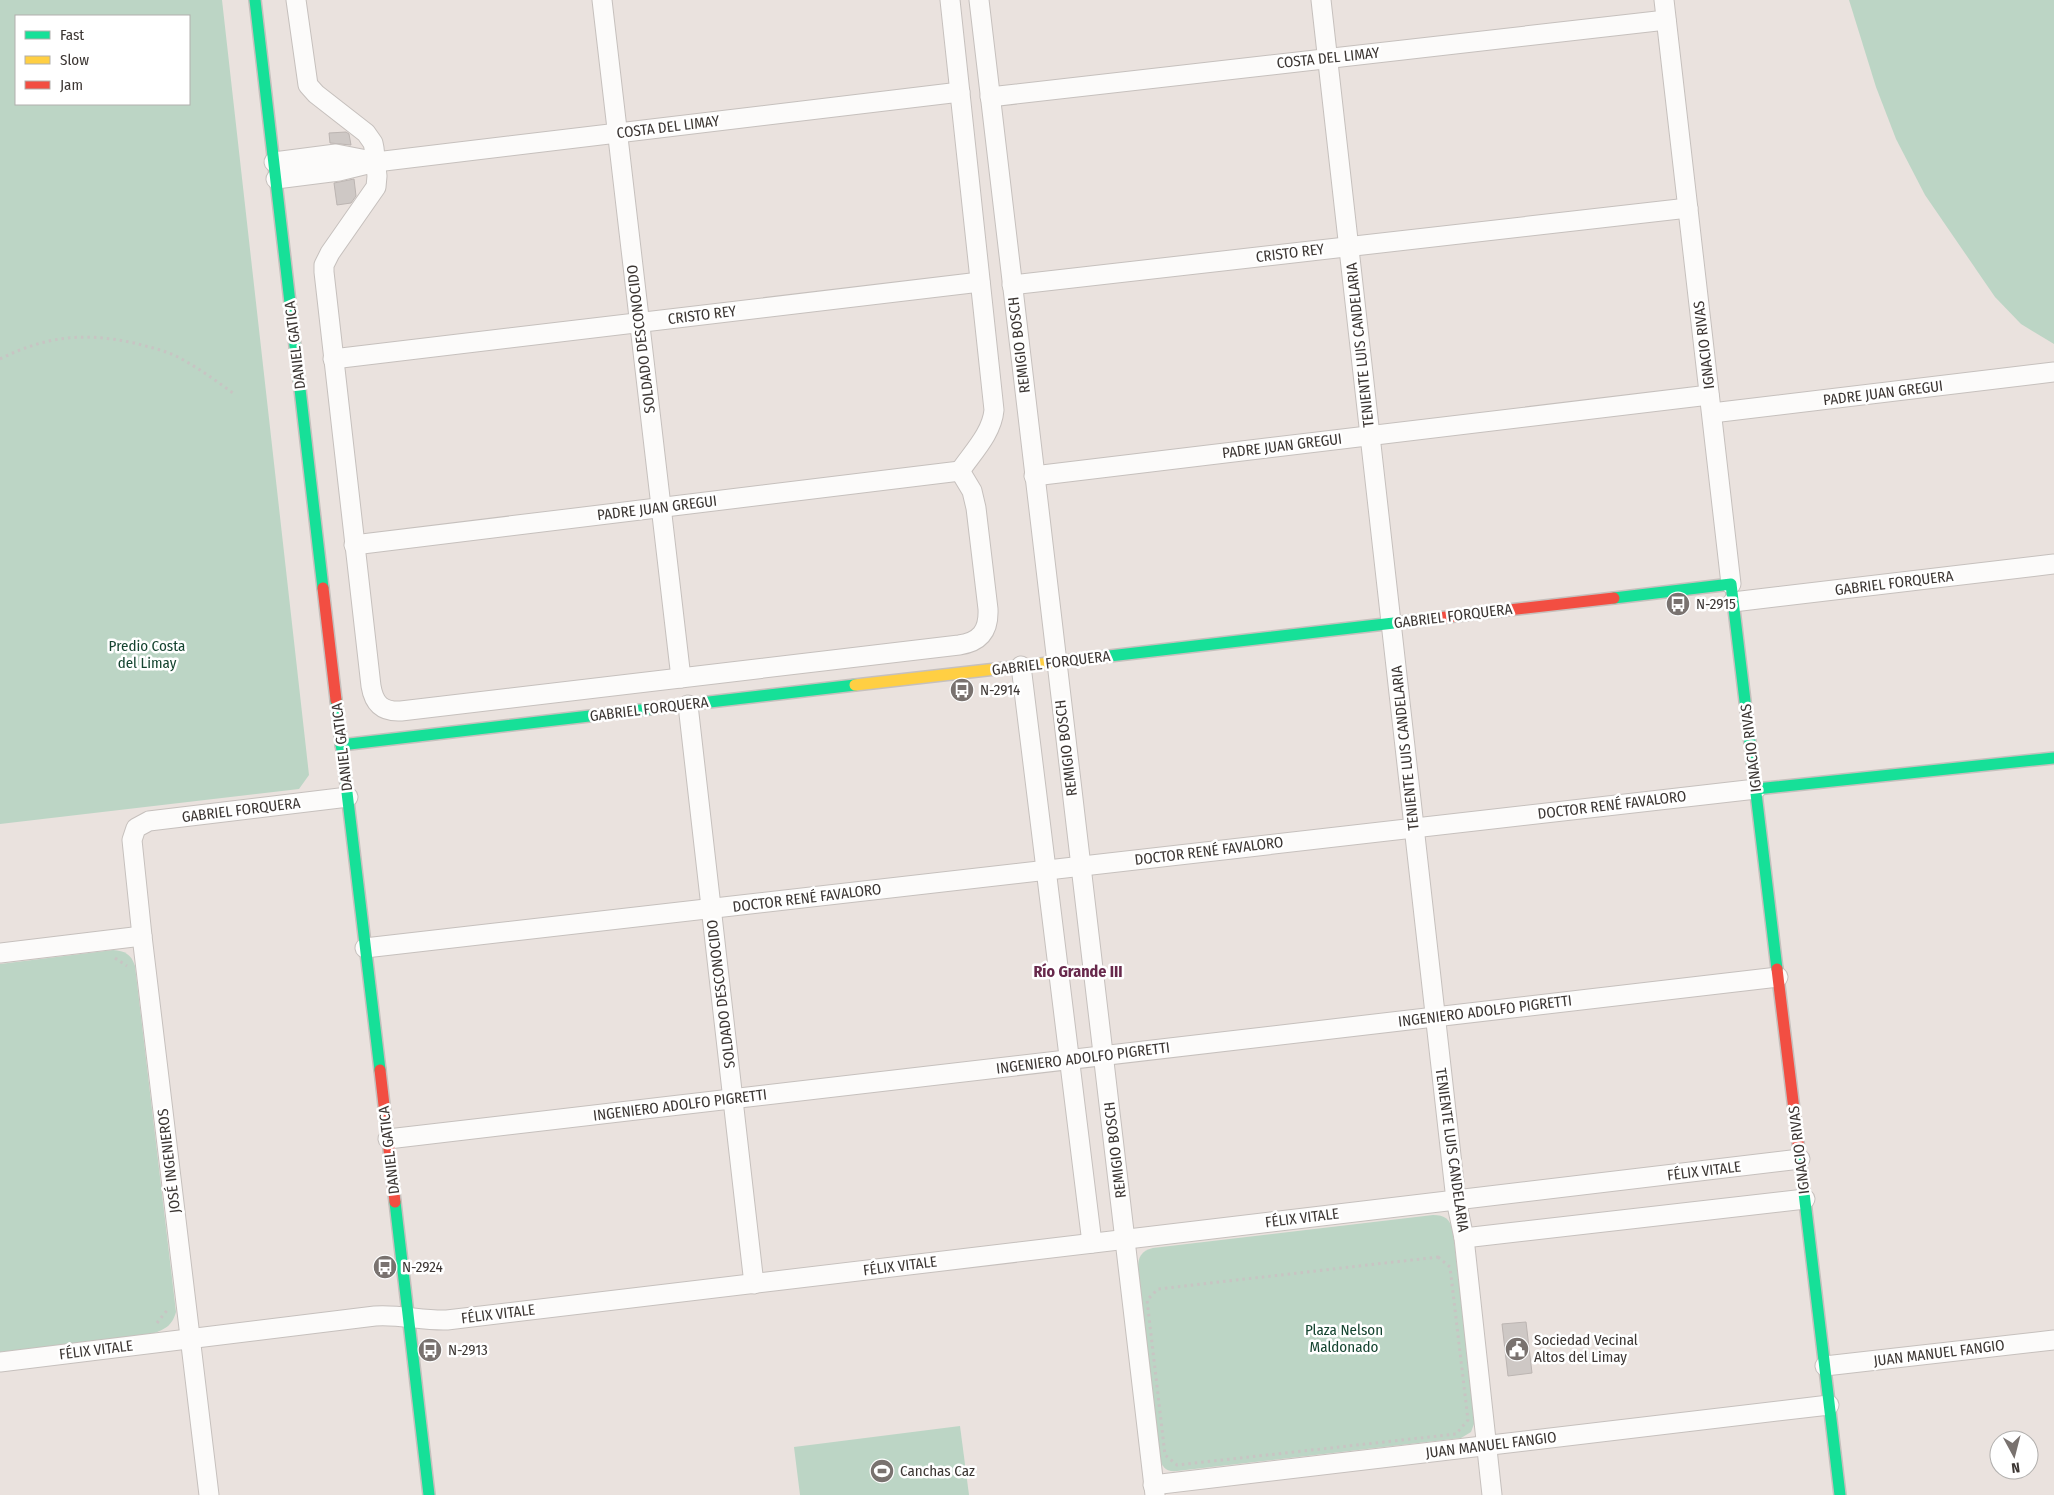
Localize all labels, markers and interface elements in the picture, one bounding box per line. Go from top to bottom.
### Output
legend [15,15,190,105]
text: Fast [60,26,84,44]
street label: COSTA DEL LIMAY [1276,44,1381,72]
text: Slow [60,51,89,69]
text: Jam [60,76,83,94]
street label: COSTA DEL LIMAY [616,112,721,142]
street label: CRISTO REY [1255,240,1326,266]
street label: TENIENTE LUIS CANDELARIA [1342,262,1378,428]
street label: SOLDADO DESCONOCIDO [623,264,659,414]
street label: REMIGIO BOSCH [1004,296,1034,394]
street label: DANIEL GATICA [281,300,309,390]
street label: IGNACIO RIVAS [1690,300,1718,390]
street label: CRISTO REY [667,302,738,328]
street label: PADRE JUAN GREGUI [1822,377,1944,409]
street label: PADRE JUAN GREGUI [1221,430,1343,462]
street label: PADRE JUAN GREGUI [596,492,718,524]
street label: GABRIEL FORQUERA [1834,567,1954,599]
bus stop icon: N-2915 [1665,591,1691,617]
place label: N-2915 [1696,595,1736,613]
street label: GABRIEL FORQUERA [1393,600,1513,632]
park label: Predio Costa del Limay [109,637,185,672]
street label: GABRIEL FORQUERA [991,647,1111,679]
street label: TENIENTE LUIS CANDELARIA [1387,665,1423,831]
bus stop icon: N-2914 [949,677,975,703]
place label: N-2914 [980,681,1020,699]
street label: GABRIEL FORQUERA [589,693,709,725]
street label: REMIGIO BOSCH [1051,699,1081,797]
street label: DANIEL GATICA [328,702,356,792]
street label: IGNACIO RIVAS [1737,703,1765,793]
street label: DOCTOR RENÉ FAVALORO [1537,787,1687,823]
street label: GABRIEL FORQUERA [181,794,301,826]
street label: DOCTOR RENÉ FAVALORO [1134,833,1284,869]
street label: DOCTOR RENÉ FAVALORO [732,880,882,916]
street label: SOLDADO DESCONOCIDO [703,919,739,1069]
district label: Río Grande III [1033,962,1123,981]
street label: INGENIERO ADOLFO PIGRETTI [1397,991,1573,1031]
street label: INGENIERO ADOLFO PIGRETTI [995,1038,1171,1078]
street label: TENIENTE LUIS CANDELARIA [1432,1067,1472,1233]
street label: INGENIERO ADOLFO PIGRETTI [592,1085,768,1125]
street label: REMIGIO BOSCH [1100,1101,1130,1199]
street label: DANIEL GATICA [375,1105,403,1195]
street label: IGNACIO RIVAS [1785,1105,1813,1195]
street label: JOSÉ INGENIEROS [154,1108,184,1214]
street label: FÉLIX VITALE [1666,1158,1742,1184]
street label: FÉLIX VITALE [1264,1205,1340,1231]
street label: FÉLIX VITALE [862,1253,938,1279]
bus stop icon: N-2924 [372,1254,398,1280]
place label: N-2924 [402,1258,443,1276]
street label: FÉLIX VITALE [460,1301,536,1327]
park label: Plaza Nelson Maldonado [1305,1321,1383,1356]
place label: Sociedad Vecinal Altos del Limay [1534,1331,1638,1366]
public building icon: Sociedad Vecinal Altos del Limay [1504,1336,1530,1362]
street label: JUAN MANUEL FANGIO [1873,1336,2005,1370]
street label: FÉLIX VITALE [58,1337,134,1363]
bus stop icon: N-2913 [417,1337,443,1363]
place label: N-2913 [448,1341,488,1359]
street label: JUAN MANUEL FANGIO [1425,1428,1557,1462]
north arrow [1989,1430,2039,1480]
sports icon: Canchas Caz [869,1458,895,1484]
text: N [2010,1458,2021,1476]
place label: Canchas Caz [900,1462,975,1480]

